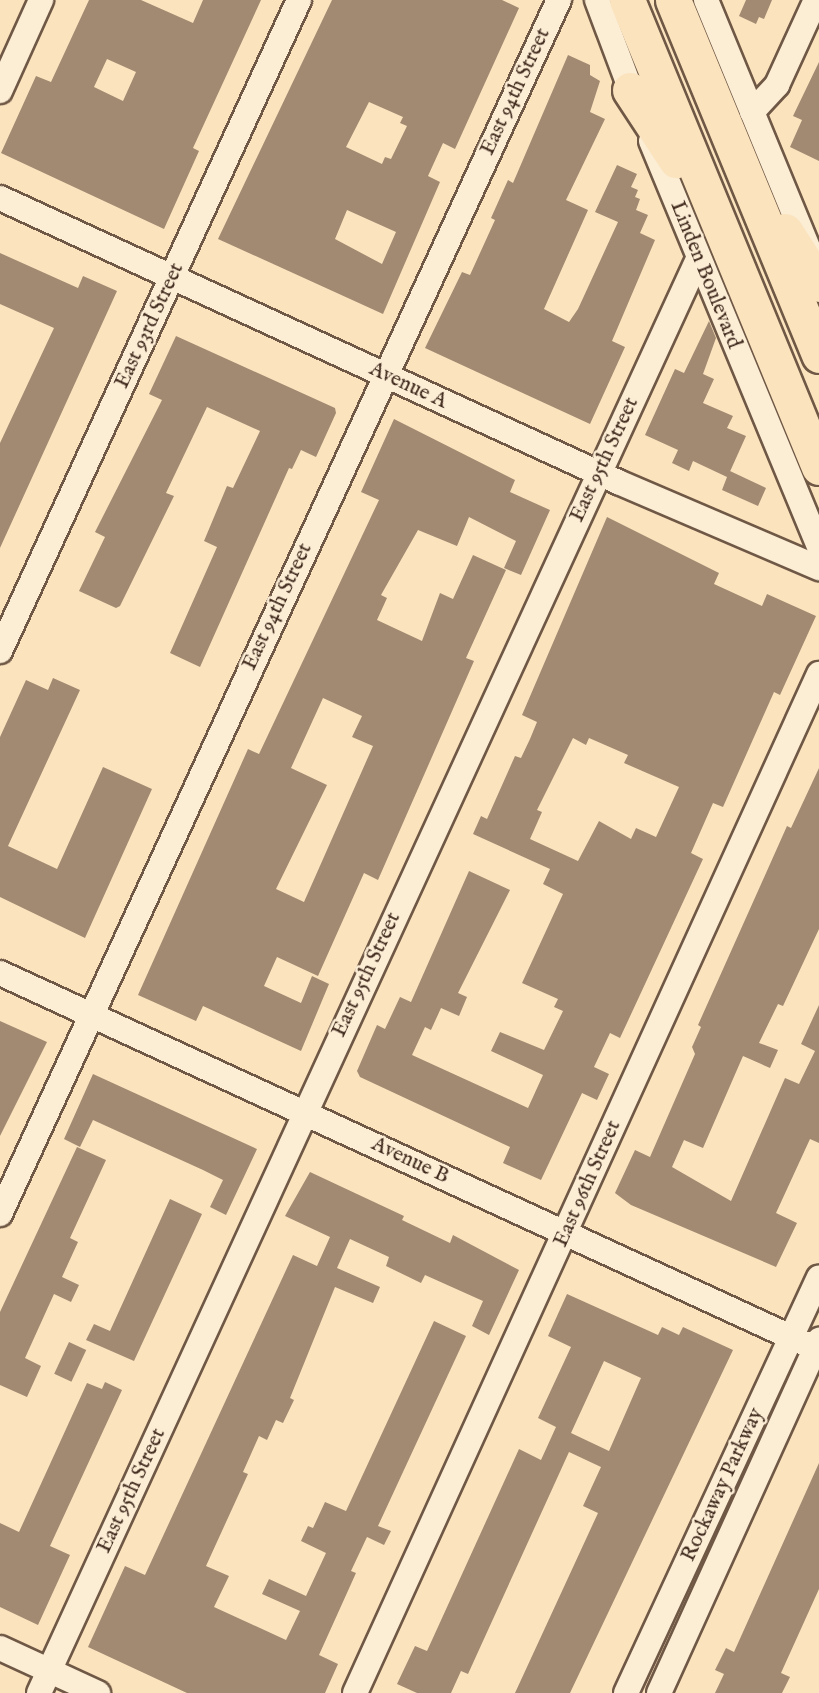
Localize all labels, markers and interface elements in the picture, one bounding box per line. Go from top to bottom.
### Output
street label: East 94th Street [476,24,556,160]
street label: Linden Boulevard [664,198,746,352]
street label: East 93rd Street [110,259,190,393]
street label: Avenue A [365,357,451,415]
street label: East 95th Street [565,394,645,526]
street label: East 94th Street [238,539,318,675]
street label: East 95th Street [327,909,407,1041]
street label: East 96th Street [549,1117,627,1251]
street label: Avenue B [367,1132,453,1190]
street label: Rockaway Parkway [676,1404,770,1566]
street label: East 95th Street [92,1425,172,1557]

